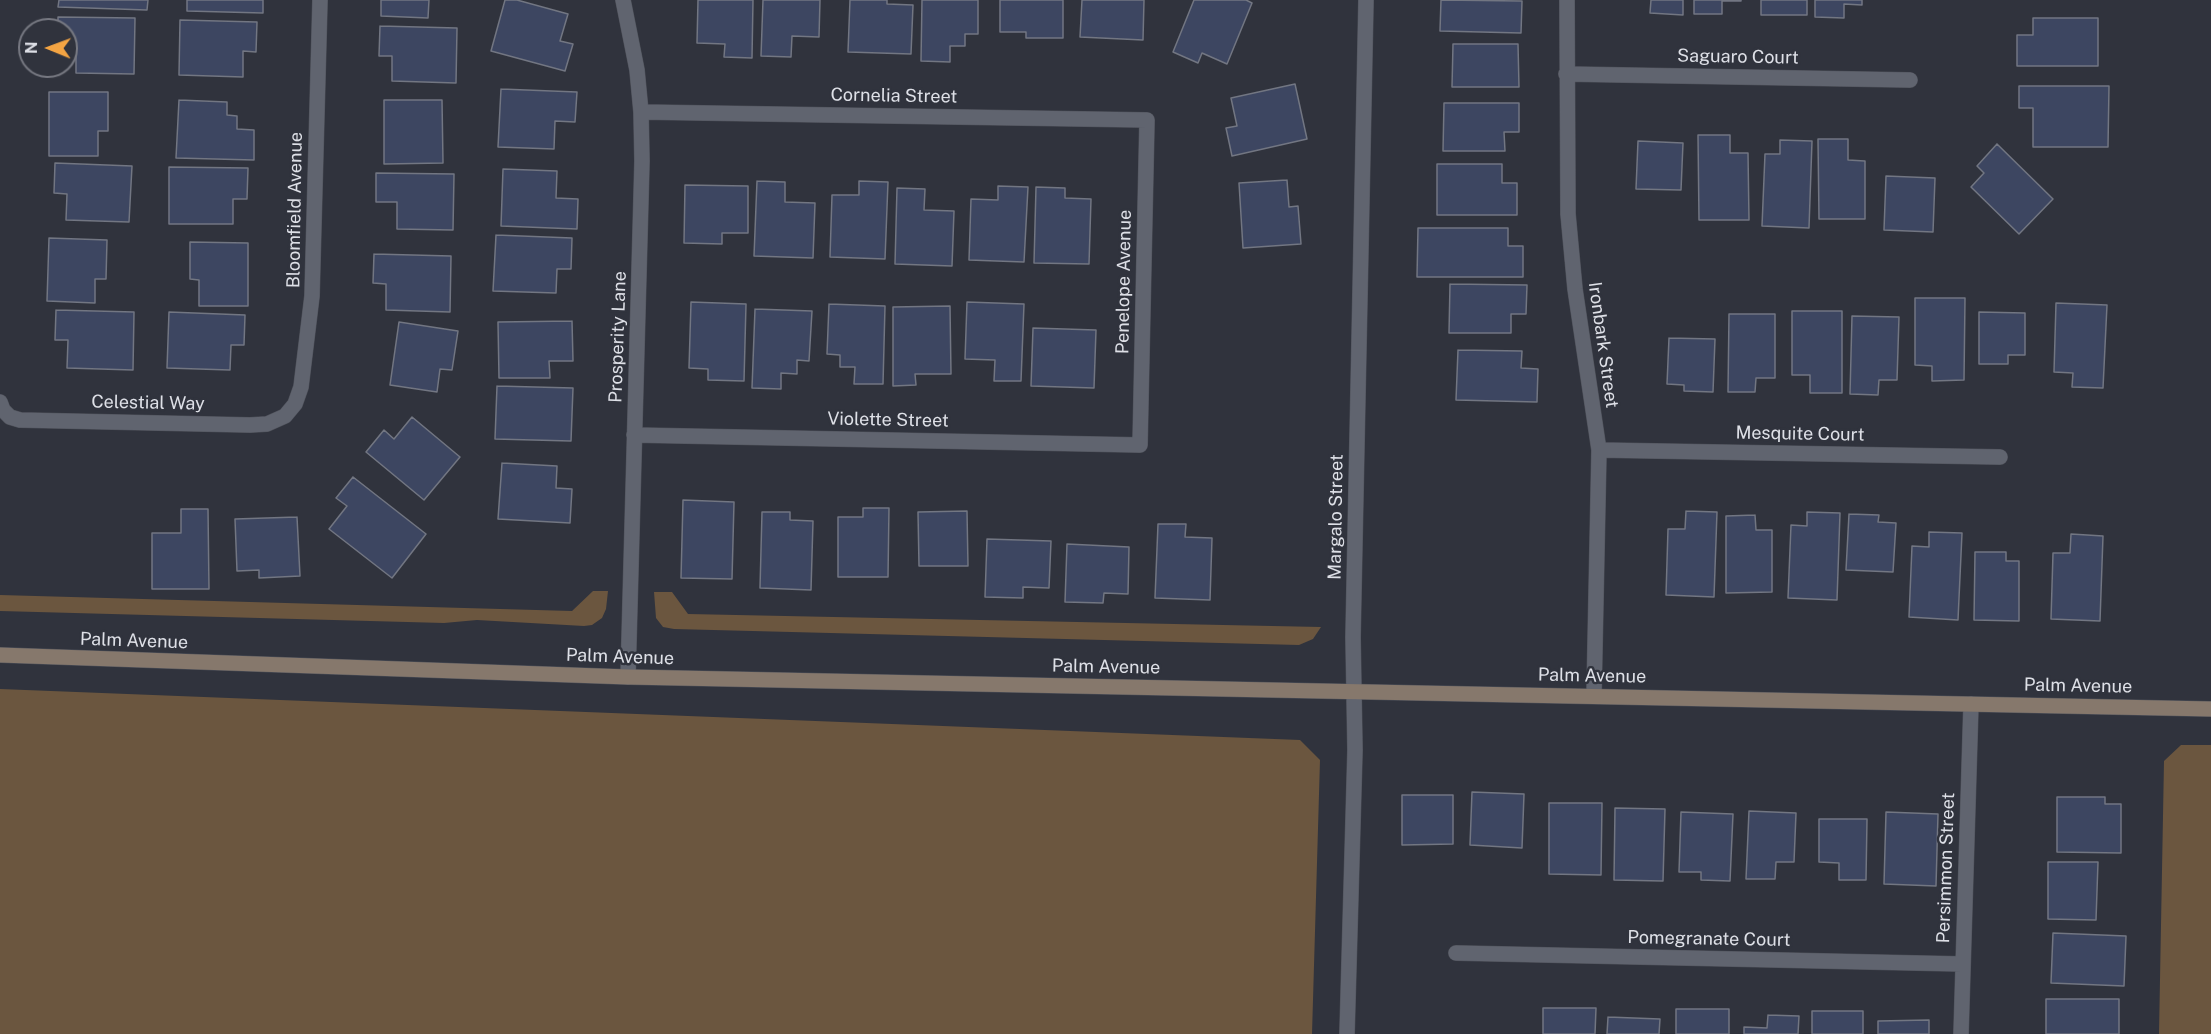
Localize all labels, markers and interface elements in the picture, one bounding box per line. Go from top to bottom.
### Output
north arrow [18,18,78,78]
text: N [22,41,41,54]
street label: Saguaro Court [1677,45,1799,69]
street label: Cornelia Street [830,84,958,108]
street label: Bloomfield Avenue [283,132,307,288]
street label: Penelope Avenue [1112,210,1136,354]
street label: Prosperity Lane [605,271,631,403]
street label: Ironbark Street [1583,281,1623,409]
street label: Celestial Way [91,391,205,415]
street label: Violette Street [827,408,949,432]
street label: Mesquite Court [1735,422,1865,446]
street label: Margalo Street [1324,454,1348,580]
street label: Palm Avenue [79,628,189,654]
street label: Palm Avenue [565,644,675,670]
street label: Palm Avenue [1052,655,1160,679]
street label: Palm Avenue [1538,664,1646,688]
street label: Palm Avenue [2024,674,2132,698]
street label: Persimmon Street [1933,792,1959,944]
street label: Pomegranate Court [1627,927,1791,951]

